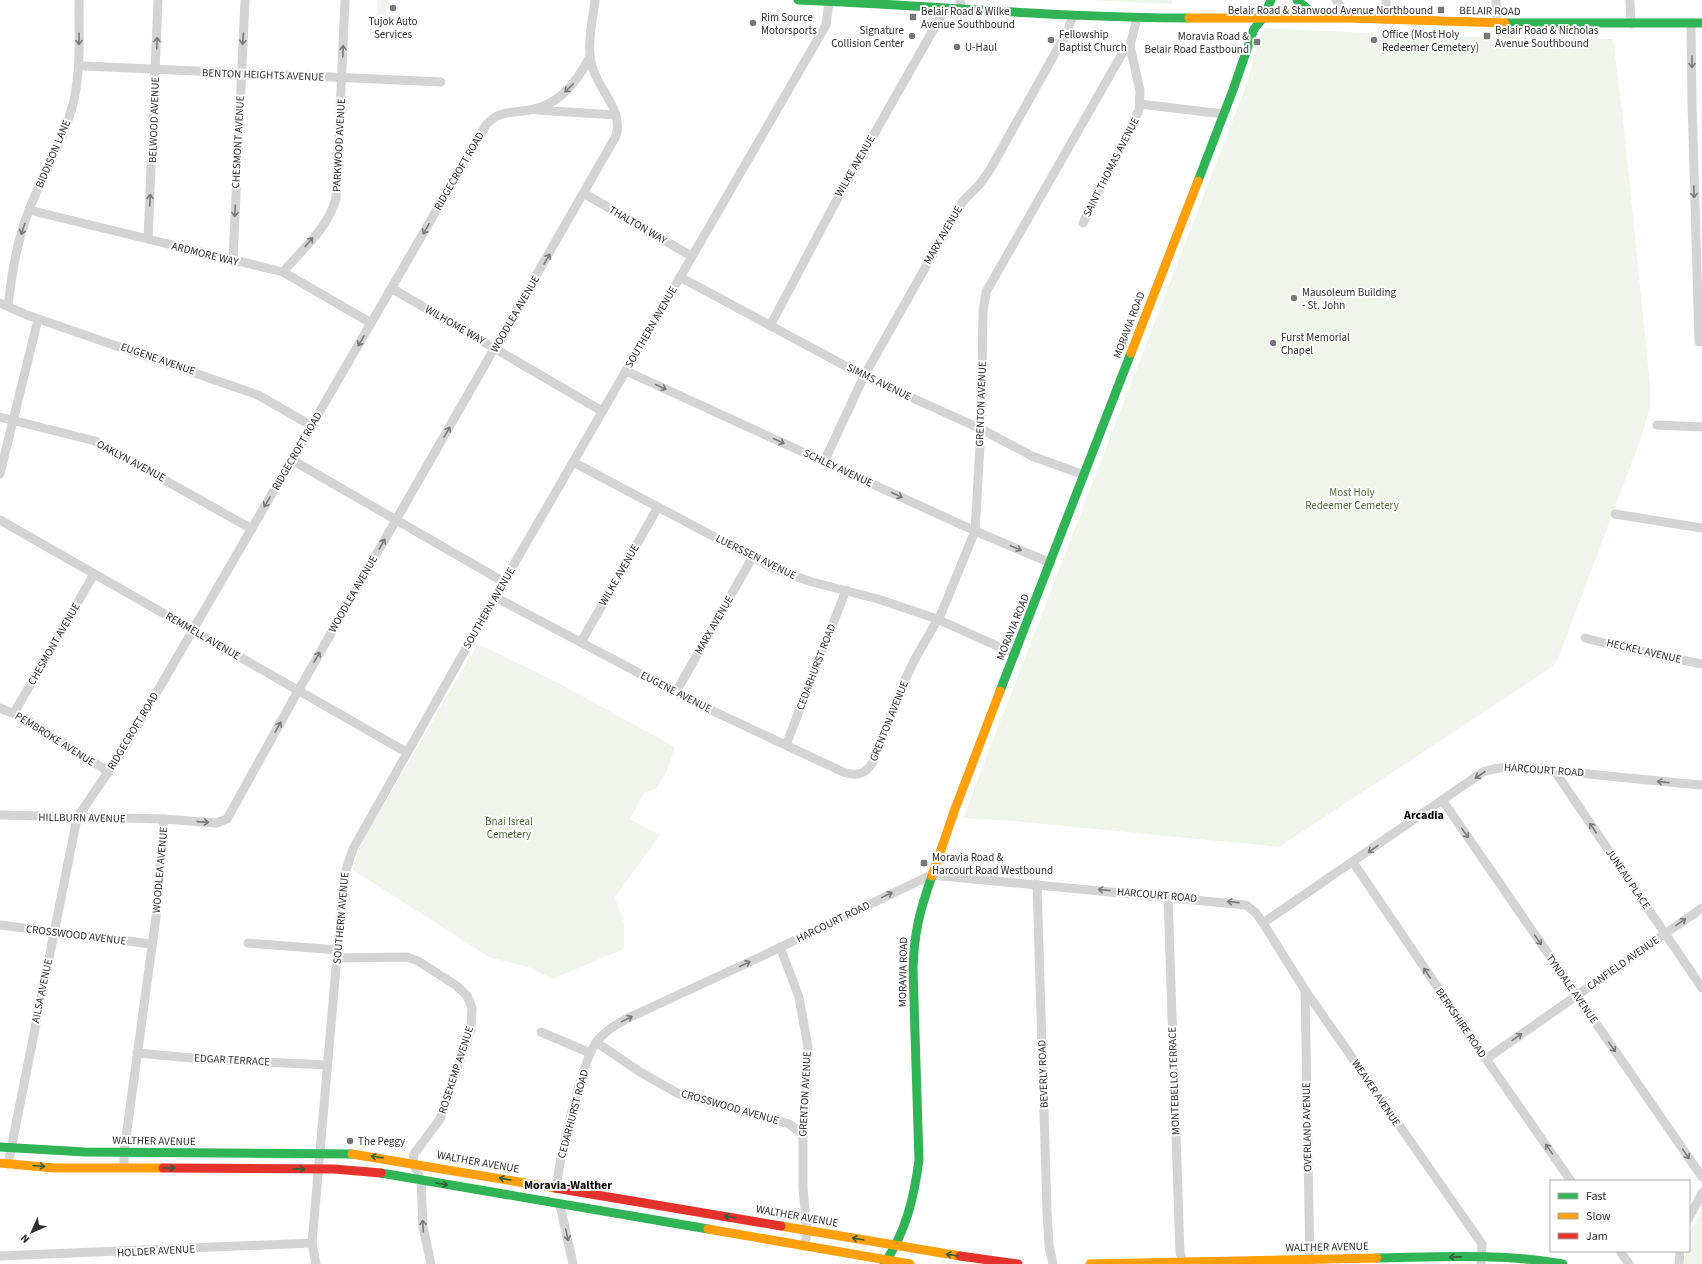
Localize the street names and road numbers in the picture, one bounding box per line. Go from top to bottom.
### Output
street label: BELAIR ROAD [1459,3,1521,19]
street label: BENTON HEIGHTS AVENUE [202,65,325,85]
street label: BELWOOD AVENUE [145,76,163,163]
street label: CHESMONT AVENUE [228,95,248,189]
street label: PARKWOOD AVENUE [329,98,349,192]
street label: SAINT THOMAS AVENUE [1079,115,1143,219]
street label: BIDDISON LANE [32,117,74,190]
street label: RIDGECROFT ROAD [430,129,488,213]
street label: WILKE AVENUE [831,132,879,199]
street label: THALTON WAY [606,202,671,248]
street label: MARX AVENUE [920,203,966,267]
street label: ARDMORE WAY [170,238,241,270]
street label: WOODLEA AVENUE [487,273,543,355]
street label: SOUTHERN AVENUE [622,283,681,371]
street label: MORAVIA ROAD [1109,289,1149,360]
street label: WILHOME WAY [422,302,488,349]
street label: EUGENE AVENUE [119,339,197,379]
street label: SIMMS AVENUE [844,360,914,404]
street label: GRENTON AVENUE [972,361,990,447]
street label: RIDGECROFT ROAD [268,409,326,493]
street label: OAKLYN AVENUE [94,437,168,486]
street label: SCHLEY AVENUE [801,445,875,491]
street label: LUERSSEN AVENUE [713,531,799,583]
street label: WILKE AVENUE [595,541,643,608]
street label: WOODLEA AVENUE [325,553,381,635]
street label: SOUTHERN AVENUE [460,564,519,652]
street label: MORAVIA ROAD [993,591,1033,662]
street label: MARX AVENUE [691,593,737,657]
street label: CHESMONT AVENUE [24,600,84,688]
street label: REMMELL AVENUE [163,608,243,664]
street label: CEDARHURST ROAD [793,621,839,712]
street label: HECKEL AVENUE [1605,635,1683,667]
street label: EUGENE AVENUE [638,668,714,716]
street label: GRENTON AVENUE [866,678,912,763]
street label: RIDGECROFT ROAD [104,689,162,773]
street label: PEMBROKE AVENUE [12,708,98,770]
street label: HARCOURT ROAD [1503,760,1585,780]
street label: HILLBURN AVENUE [38,810,126,826]
street label: WOODLEA AVENUE [149,826,171,914]
street label: JUNEAU PLACE [1602,846,1654,912]
street label: SOUTHERN AVENUE [330,871,352,964]
street label: HARCOURT ROAD [1116,884,1198,906]
street label: HARCOURT ROAD [794,898,873,946]
street label: CROSSWOOD AVENUE [25,921,127,949]
street label: CANFIELD AVENUE [1584,932,1662,994]
street label: MORAVIA ROAD [895,937,911,1007]
street label: TYNDALE AVENUE [1543,951,1602,1027]
street label: AILSA AVENUE [28,957,56,1025]
street label: BERKSHIRE ROAD [1432,985,1490,1061]
street label: ROSEKEMP AVENUE [435,1024,477,1116]
street label: MONTEBELLO TERRACE [1165,1026,1183,1135]
street label: BEVERLY ROAD [1034,1039,1052,1108]
street label: EDGAR TERRACE [194,1051,270,1069]
street label: GRENTON AVENUE [795,1051,815,1137]
street label: WEAVER AVENUE [1348,1057,1404,1129]
street label: CEDARHURST ROAD [554,1068,592,1160]
street label: OVERLAND AVENUE [1299,1082,1315,1172]
street label: CROSSWOOD AVENUE [679,1086,781,1128]
street label: WALTHER AVENUE [112,1133,196,1149]
street label: WALTHER AVENUE [436,1147,520,1177]
street label: WALTHER AVENUE [755,1201,839,1231]
street label: WALTHER AVENUE [1285,1239,1369,1255]
street label: HOLDER AVENUE [117,1241,196,1261]

